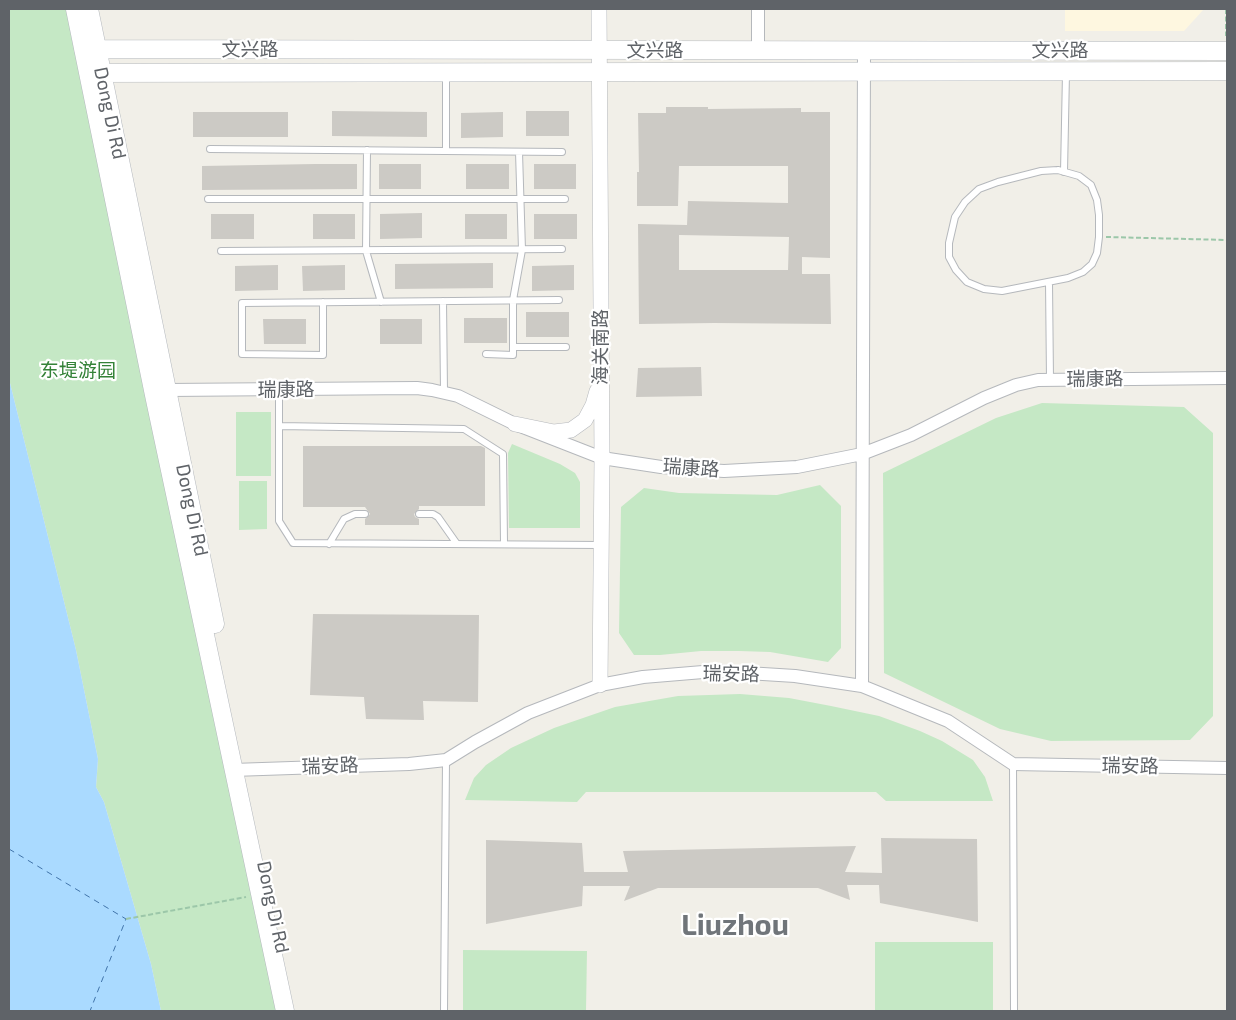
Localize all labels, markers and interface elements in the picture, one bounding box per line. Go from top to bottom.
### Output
street label: 文兴路 [222,39,278,61]
street label: 文兴路 [627,40,683,62]
street label: 文兴路 [1032,40,1088,62]
street label: Dong Di Rd [89,65,131,161]
street label: 海关南路 [590,309,612,385]
park label: 东堤游园 [40,360,116,382]
street label: 瑞康路 [1066,367,1124,391]
street label: 瑞康路 [258,379,314,401]
street label: 瑞康路 [662,455,720,481]
street label: Dong Di Rd [171,462,213,558]
street label: 瑞安路 [702,662,760,686]
street label: 瑞安路 [301,754,359,778]
street label: 瑞安路 [1101,754,1159,778]
street label: Dong Di Rd [252,859,294,955]
district label: Liuzhou [681,908,789,942]

